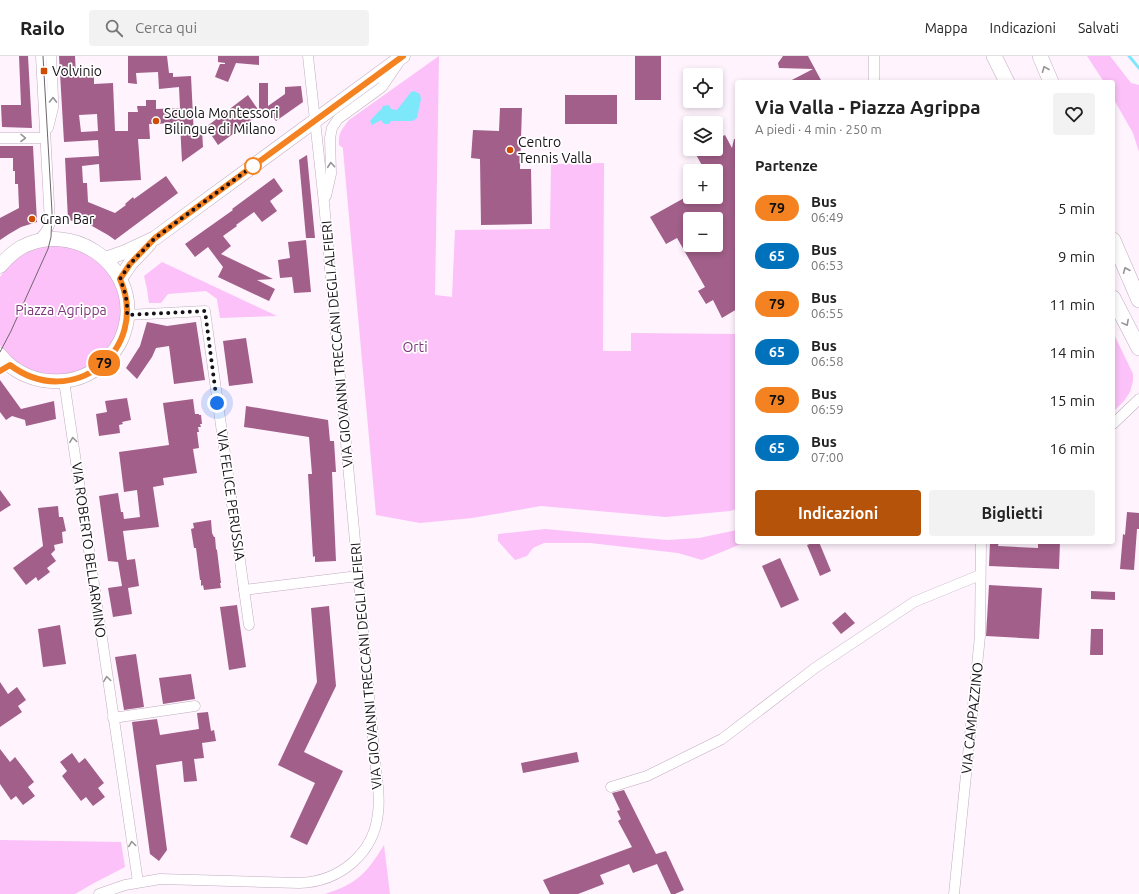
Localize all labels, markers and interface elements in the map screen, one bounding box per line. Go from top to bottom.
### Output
search box [89,10,369,46]
text: Railo [20,17,65,39]
icon: search [103,17,125,39]
text: Cerca qui [135,19,197,36]
text: Mappa [925,20,968,36]
text: Indicazioni [990,20,1056,36]
text: Salvati [1078,20,1119,36]
place label: Volvinio [52,63,102,79]
marker: Volvinio [39,66,49,76]
one-way arrow [1042,66,1050,73]
map controls [683,68,723,252]
button: locate [683,68,723,108]
button: heart [1053,93,1095,135]
text: Via Valla - Piazza Agrippa [755,96,981,118]
one-way arrow [49,97,57,103]
place label: Scuola Montessori Bilingue di Milano [164,105,279,137]
marker: Scuola Montessori Bilingue di Milano [151,116,161,126]
button: layers [683,116,723,156]
text: A piedi · 4 min · 250 m [755,122,882,136]
one-way arrow [20,134,26,142]
place label: Centro Tennis Valla [518,134,592,166]
marker: Centro Tennis Valla [505,145,515,155]
unlabelled marker [244,157,262,175]
text: Partenze [755,157,818,174]
one-way arrow [326,162,335,168]
button: + [683,164,723,204]
text: Bus [811,193,837,210]
text: 79 [769,200,785,216]
text: 5 min [1058,200,1095,217]
text: 06:49 [811,210,844,224]
place label: Gran Bar [40,211,95,227]
button: − [683,212,723,252]
marker: Gran Bar [27,214,37,224]
street label: VIA GIOVANNI TRECCANI DEGLI ALFIERI [318,220,356,468]
text: Bus [811,241,837,258]
text: 65 [769,248,785,264]
text: 9 min [1058,248,1095,265]
text: 06:53 [811,258,844,272]
one-way arrow [1123,267,1131,275]
text: Bus [811,289,837,306]
text: 79 [769,296,785,312]
text: 11 min [1049,296,1095,313]
park label: Piazza Agrippa [15,302,107,318]
text: 06:55 [811,306,844,320]
one-way arrow [1122,319,1129,326]
text: Bus [811,337,837,354]
park label: Orti [402,339,428,355]
text: 65 [769,344,785,360]
text: 14 min [1049,344,1095,361]
line badge: 79 [86,350,122,376]
text: 06:58 [811,354,844,368]
text: 79 [96,355,112,371]
text: Bus [811,385,837,402]
text: 79 [769,392,785,408]
text: 15 min [1049,392,1095,409]
your location [207,393,227,413]
text: 06:59 [811,402,844,416]
street label: VIA FELICE PERUSSIA [214,428,248,562]
text: Bus [811,433,837,450]
one-way arrow [69,437,78,443]
text: 65 [769,440,785,456]
text: 16 min [1049,440,1095,457]
text: 07:00 [811,450,844,464]
street label: VIA ROBERTO BELLARMINO [69,461,109,639]
button: Indicazioni [755,490,921,536]
button: Biglietti [929,490,1095,536]
street label: VIA GIOVANNI TRECCANI DEGLI ALFIERI [347,542,385,790]
street label: VIA CAMPAZZINO [958,661,986,775]
one-way arrow [103,676,112,682]
one-way arrow [128,841,137,847]

